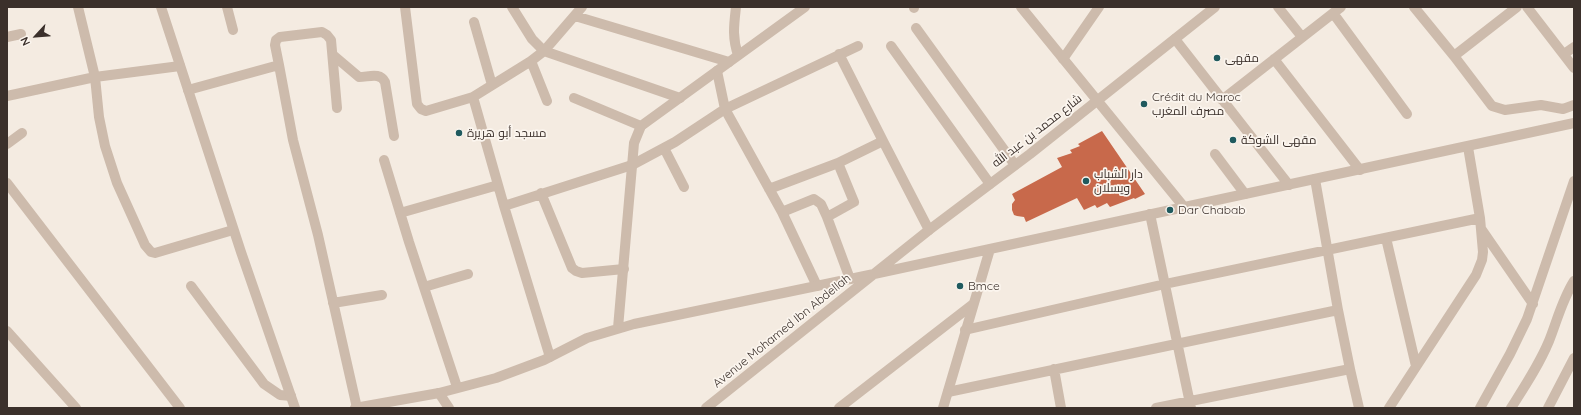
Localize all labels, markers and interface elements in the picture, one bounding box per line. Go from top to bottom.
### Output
north arrow [16,16,56,56]
text: N [17,35,33,48]
place label: مقهى [1225,51,1259,65]
marker: مقهى [1212,53,1222,63]
place label: Crédit du Maroc مصرف المغرب [1152,90,1241,118]
street label: شارع محمد بن عبد الله [989,91,1085,171]
marker: Crédit du Maroc مصرف المغرب [1139,99,1149,109]
place label: مسجد أبو هريرة [467,126,547,140]
marker: مسجد أبو هريرة [454,128,464,138]
place label: مقهى الشوكة [1241,133,1316,147]
marker: مقهى الشوكة [1228,135,1238,145]
place label: دار الشباب ويسلان [1094,167,1143,195]
marker: دار الشباب ويسلان [1081,176,1091,186]
place label: Dar Chabab [1178,203,1246,217]
marker: Dar Chabab [1165,205,1175,215]
street label: Avenue Mohamed Ibn Abdellah [710,271,854,391]
place label: Bmce [968,279,1000,293]
marker: Bmce [955,281,965,291]

